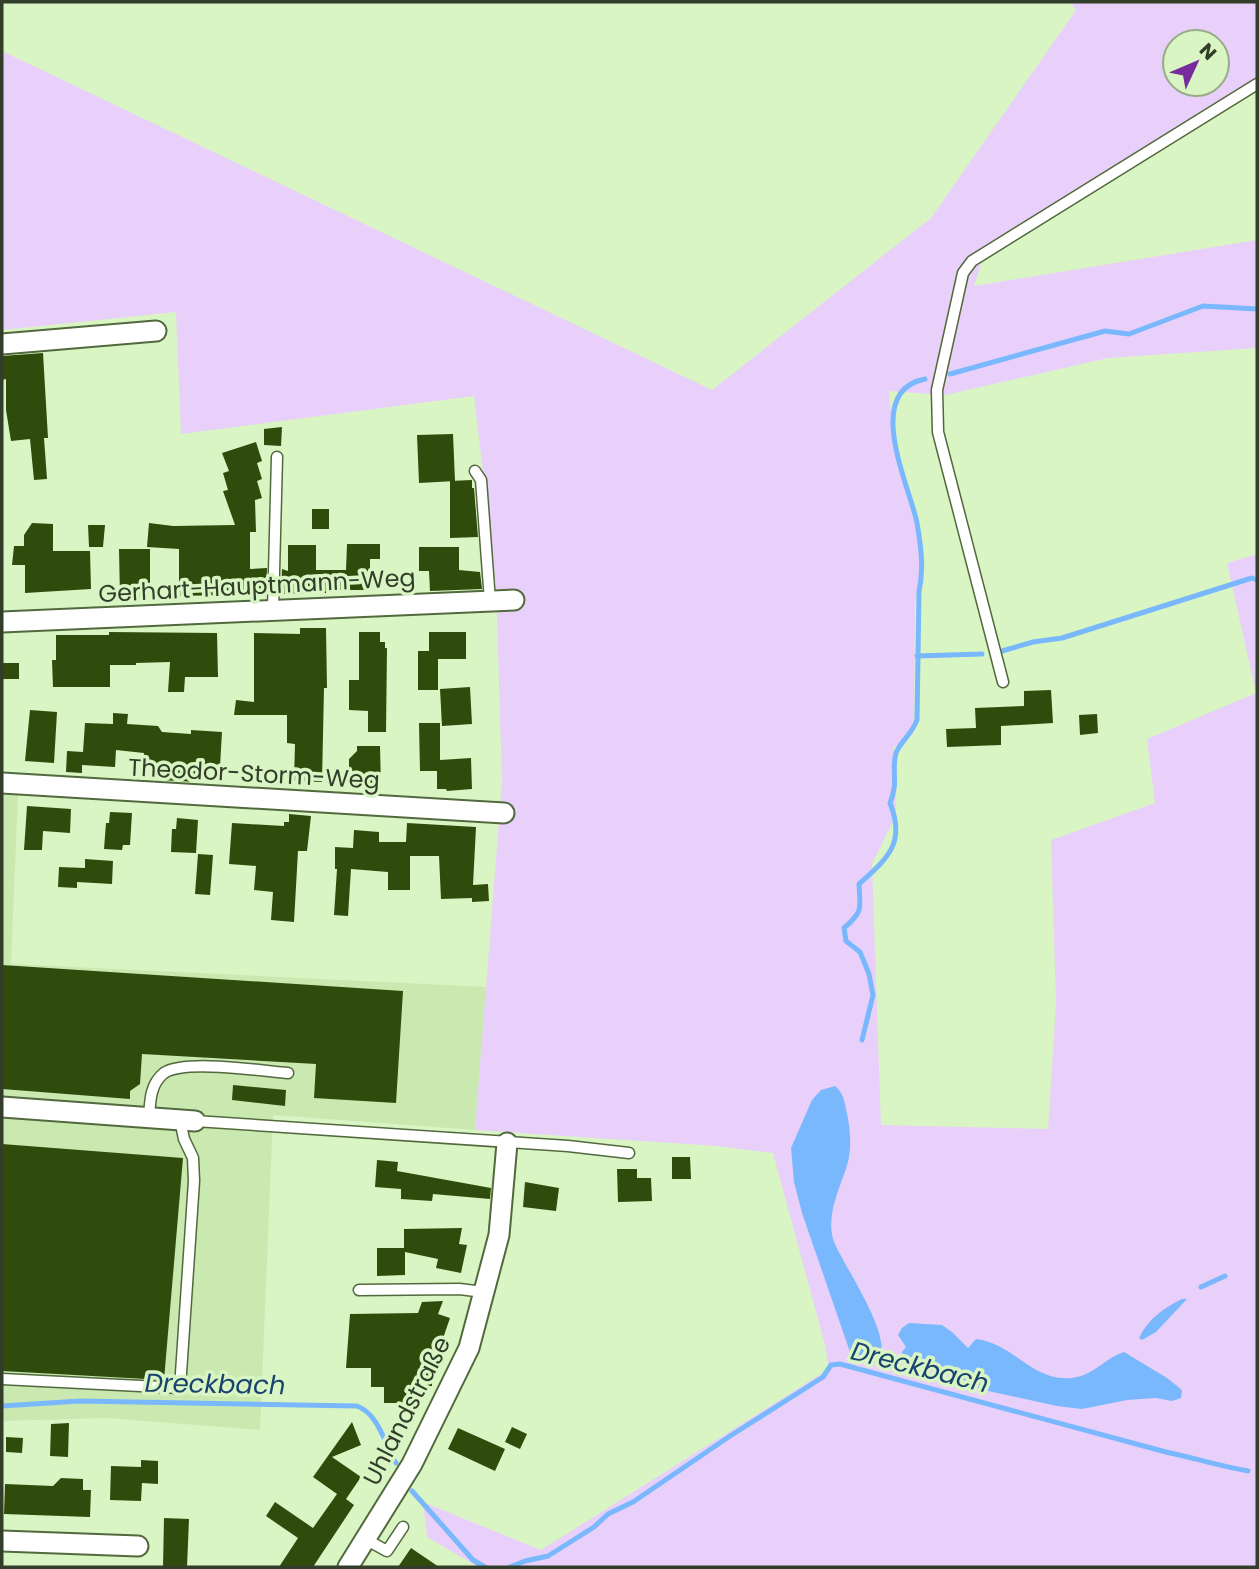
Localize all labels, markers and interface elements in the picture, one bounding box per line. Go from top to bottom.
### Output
north arrow [1161,28,1231,98]
text: N [1193,37,1223,66]
street label: Gerhart-Hauptmann-Weg [98,561,416,610]
street label: Theodor-Storm-Weg [127,750,381,797]
street label: Uhlandstraße [355,1331,458,1491]
water label: Dreckbach [847,1332,993,1402]
water label: Dreckbach [144,1365,286,1403]

